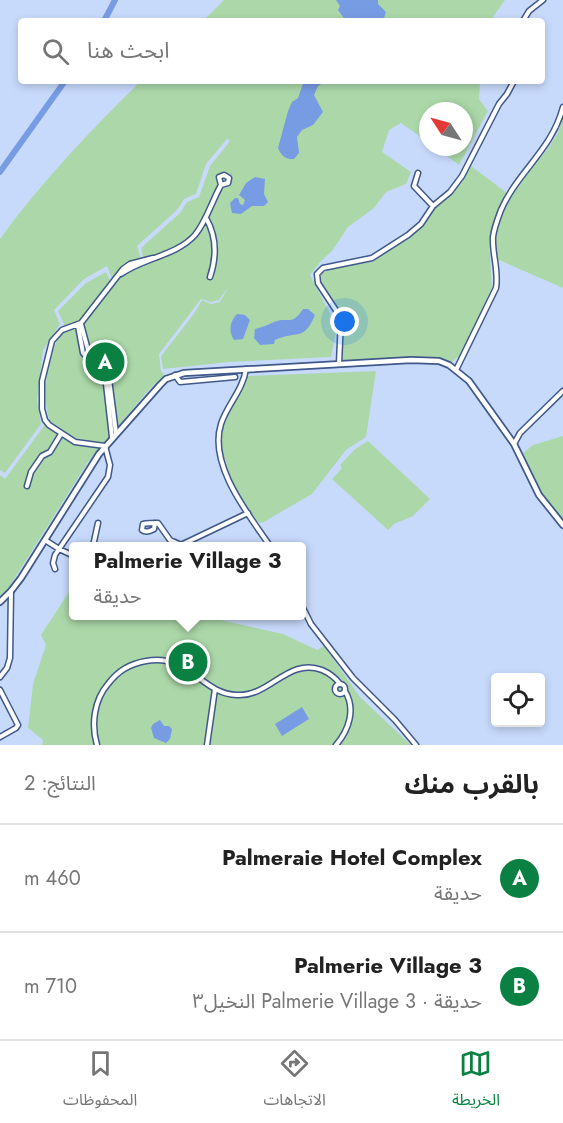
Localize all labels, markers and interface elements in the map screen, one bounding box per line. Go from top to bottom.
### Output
search box [18,18,545,84]
text: ابحث هنا [87,34,169,66]
icon: search [39,35,72,68]
north arrow [419,102,473,156]
your location [330,307,359,336]
pin: A [86,340,124,385]
popup [69,542,306,620]
text: Palmerie Village 3 [93,544,282,576]
text: حديقة [93,582,141,611]
pin: B [168,640,207,684]
map controls [491,673,545,727]
button: locate [491,673,545,727]
text: بالقرب منك [404,765,539,803]
text: النتائج: 2 [24,769,96,798]
text: Palmeraie Hotel Complex [222,841,482,873]
text: 460 m [24,864,81,893]
text: A [512,864,527,893]
text: حديقة [434,879,482,908]
text: Palmerie Village 3 [294,949,482,981]
text: 710 m [24,972,77,1001]
text: B [513,972,526,1001]
text: حديقة · Palmerie Village 3 النخيل٣ [192,987,482,1016]
tab: المحفوظات [63,1047,137,1117]
tab: الاتجاهات [263,1047,326,1117]
tab: الخريطة [452,1047,500,1117]

